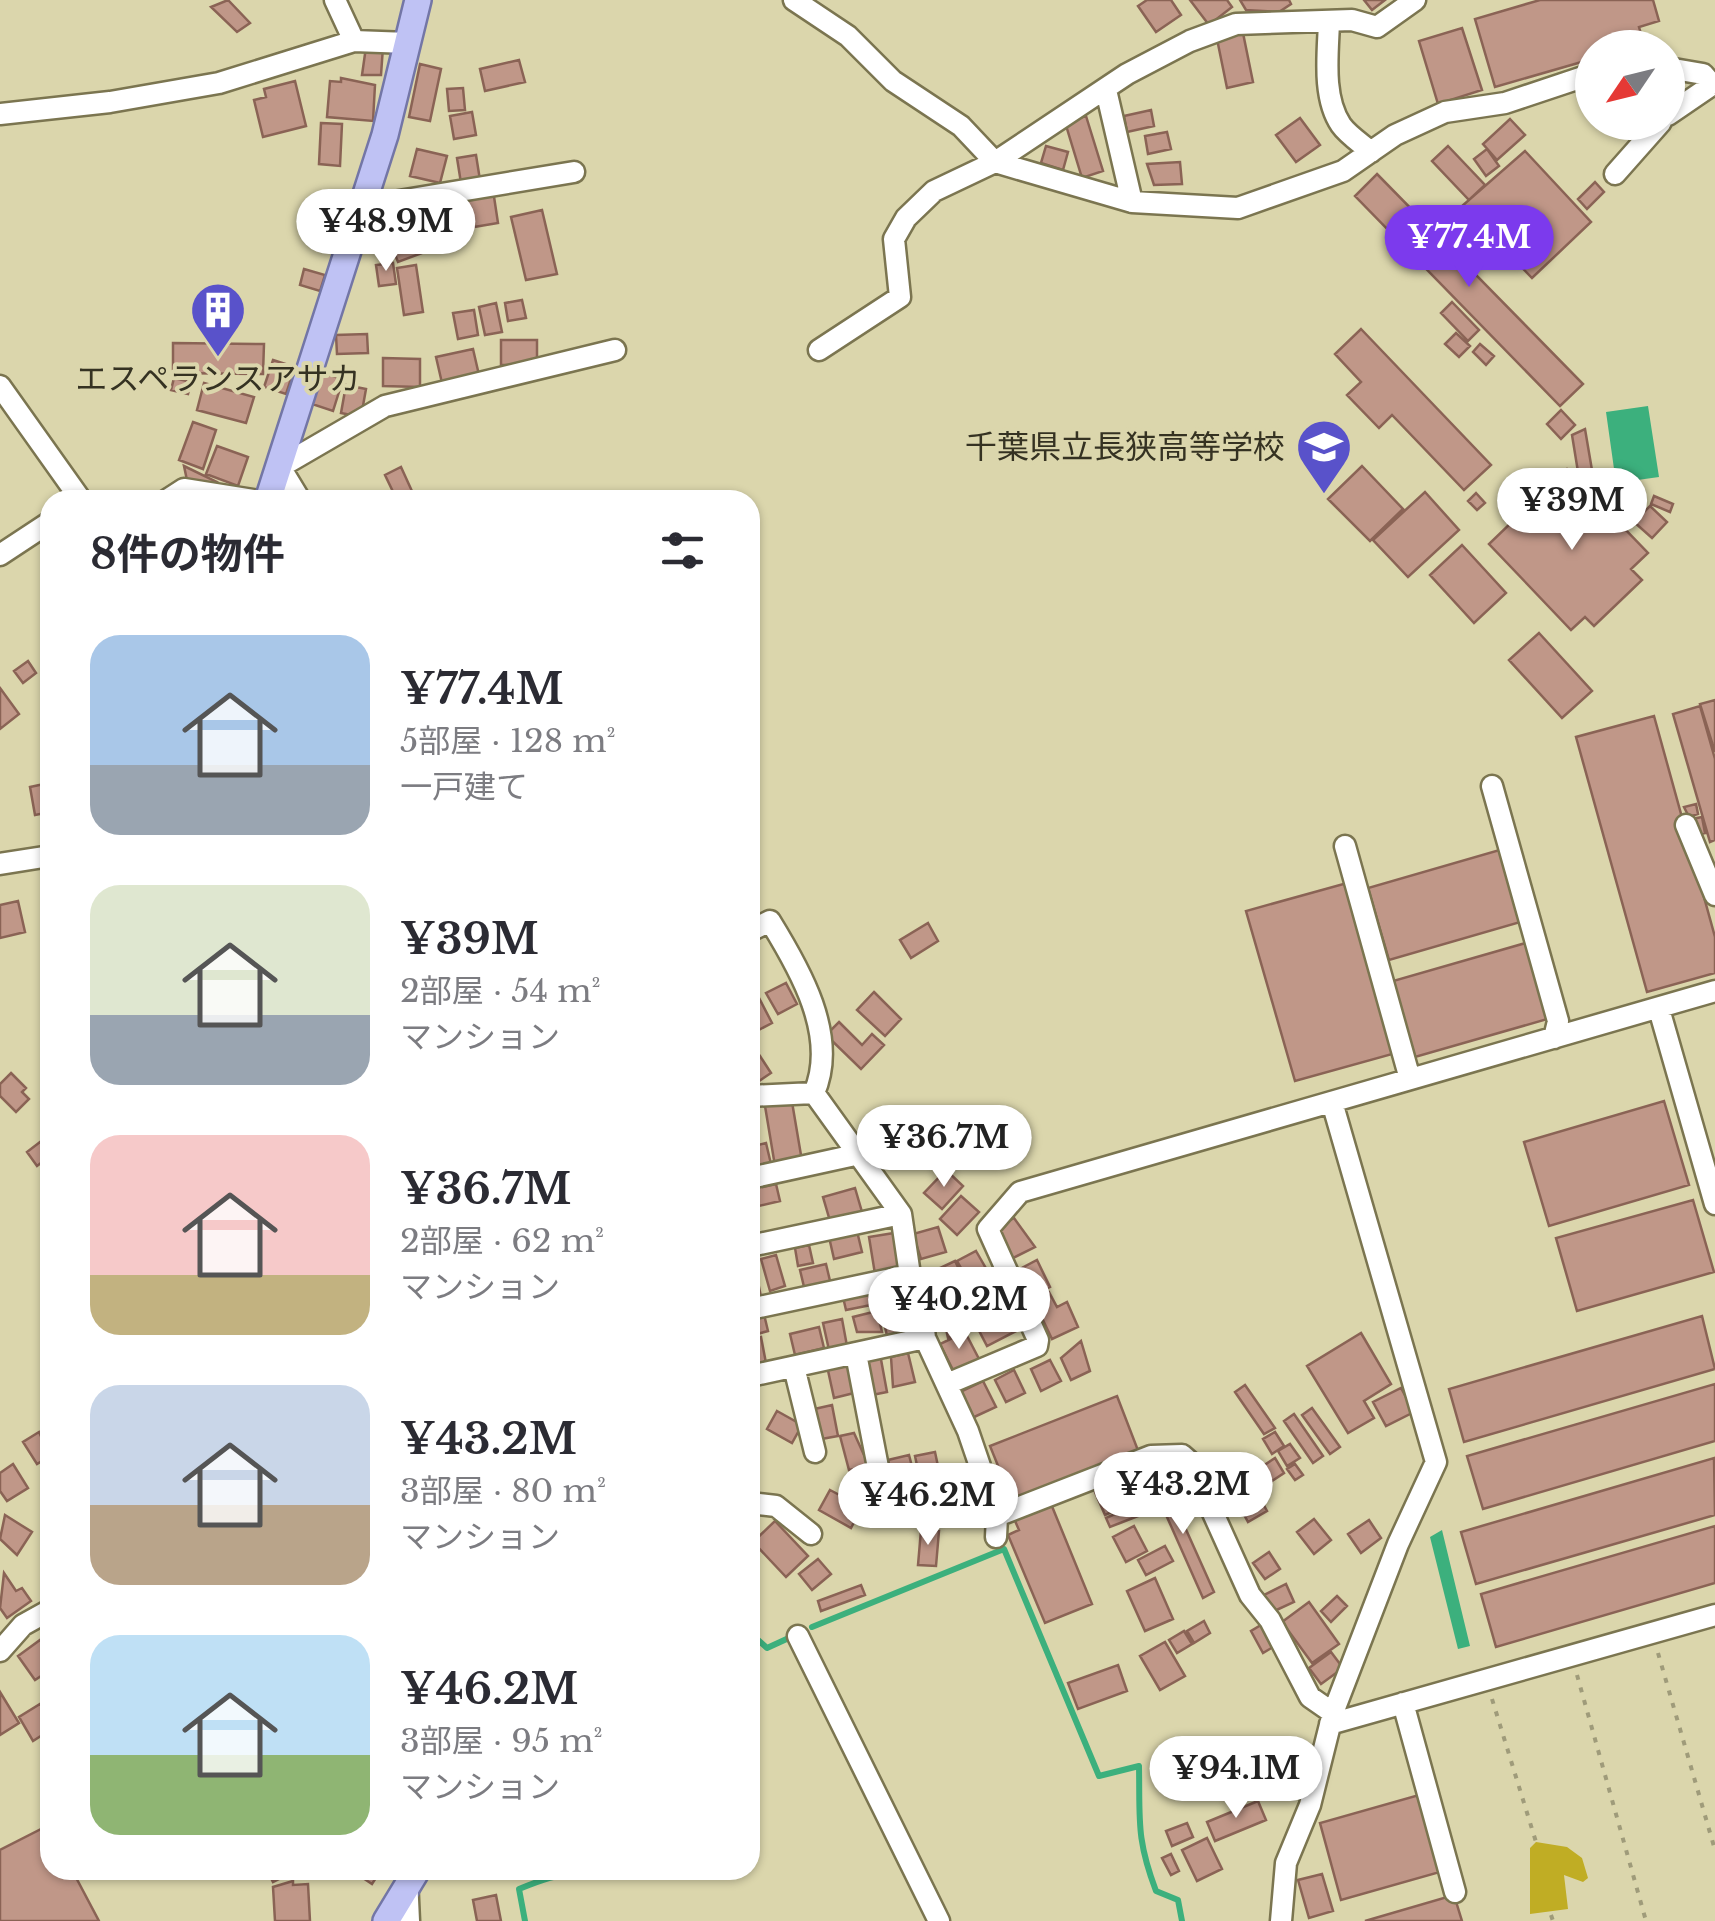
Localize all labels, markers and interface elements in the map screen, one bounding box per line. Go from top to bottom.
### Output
north arrow [1575,30,1685,140]
map controls [1575,30,1685,140]
pin: ¥48.9M [305,189,467,274]
text: ¥48.9M [318,201,454,241]
pin: ¥77.4M [1388,205,1550,290]
text: ¥77.4M [1407,217,1531,257]
building icon: エスペランスアサカ [188,280,248,359]
place label: エスペランスアサカ [75,359,361,399]
school or university icon: 千葉県立長狭高等学校 [1294,417,1354,496]
place label: 千葉県立長狭高等学校 [965,427,1285,467]
pin: ¥39M [1513,468,1631,553]
text: ¥39M [1519,480,1625,520]
icon: filters [655,523,710,578]
text: 8件の物件 [90,528,285,580]
text: ¥77.4M [400,663,564,715]
icon: home [170,675,290,795]
text: 5部屋 · 128 m² [400,721,616,761]
text: 一戸建て [400,767,528,807]
text: ¥39M [400,913,539,965]
icon: home [170,925,290,1045]
text: 2部屋 · 54 m² [400,971,601,1011]
text: マンション [400,1017,560,1057]
pin: ¥36.7M [863,1105,1025,1190]
text: ¥36.7M [879,1117,1009,1157]
text: ¥36.7M [400,1163,571,1215]
icon: home [170,1175,290,1295]
text: 2部屋 · 62 m² [400,1221,604,1261]
text: マンション [400,1267,560,1307]
pin: ¥40.2M [878,1267,1040,1352]
text: ¥40.2M [890,1279,1028,1319]
text: ¥43.2M [400,1413,577,1465]
icon: home [170,1425,290,1545]
pin: ¥43.2M [1102,1452,1264,1537]
pin: ¥46.2M [847,1463,1009,1548]
text: ¥43.2M [1116,1464,1250,1504]
text: 3部屋 · 80 m² [400,1471,606,1511]
text: ¥46.2M [860,1475,996,1515]
text: マンション [400,1517,560,1557]
text: ¥46.2M [400,1663,578,1715]
icon: home [170,1675,290,1795]
text: 3部屋 · 95 m² [400,1721,603,1761]
pin: ¥94.1M [1155,1736,1317,1821]
text: ¥94.1M [1172,1748,1300,1788]
text: マンション [400,1767,560,1807]

